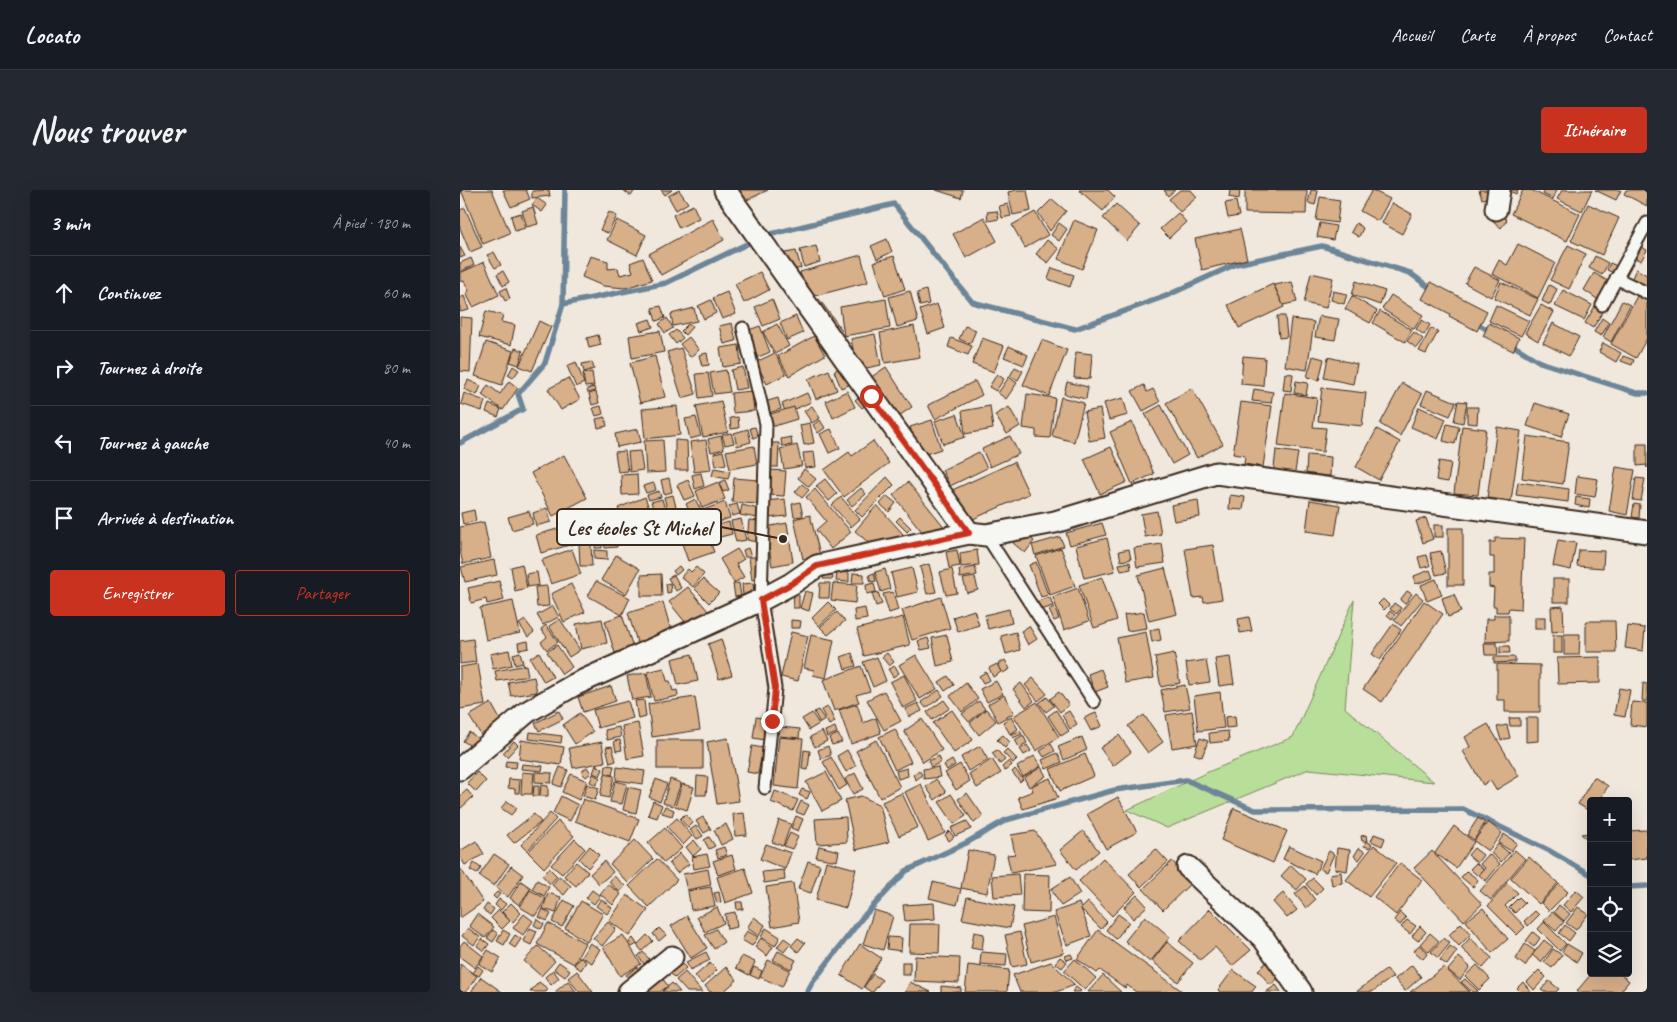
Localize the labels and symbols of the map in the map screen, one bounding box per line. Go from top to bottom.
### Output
route start [860,385,883,408]
callout: Les écoles St Michel [557,509,721,545]
text: Les écoles St Michel [567,515,715,541]
route end [761,710,784,733]

